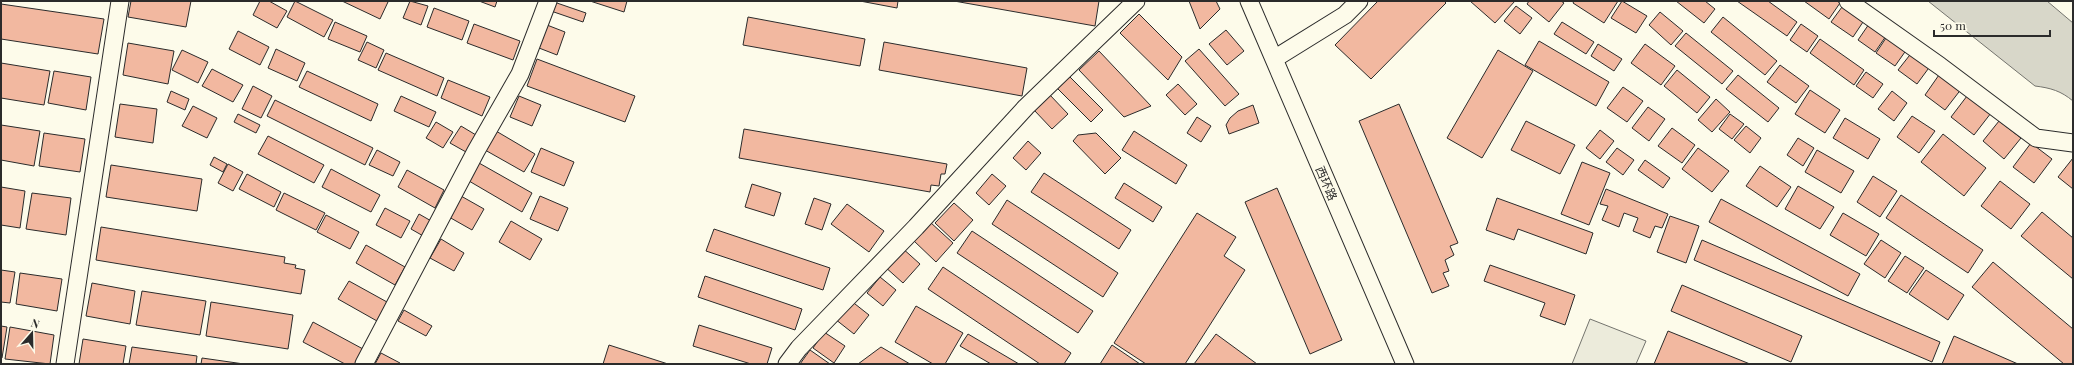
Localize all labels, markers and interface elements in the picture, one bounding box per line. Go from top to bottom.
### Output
scale bar [1934,12,2050,38]
text: 50 m [1940,17,1966,33]
street label: 西环路 [1313,163,1341,203]
north arrow [12,313,52,353]
text: N [29,315,42,332]

